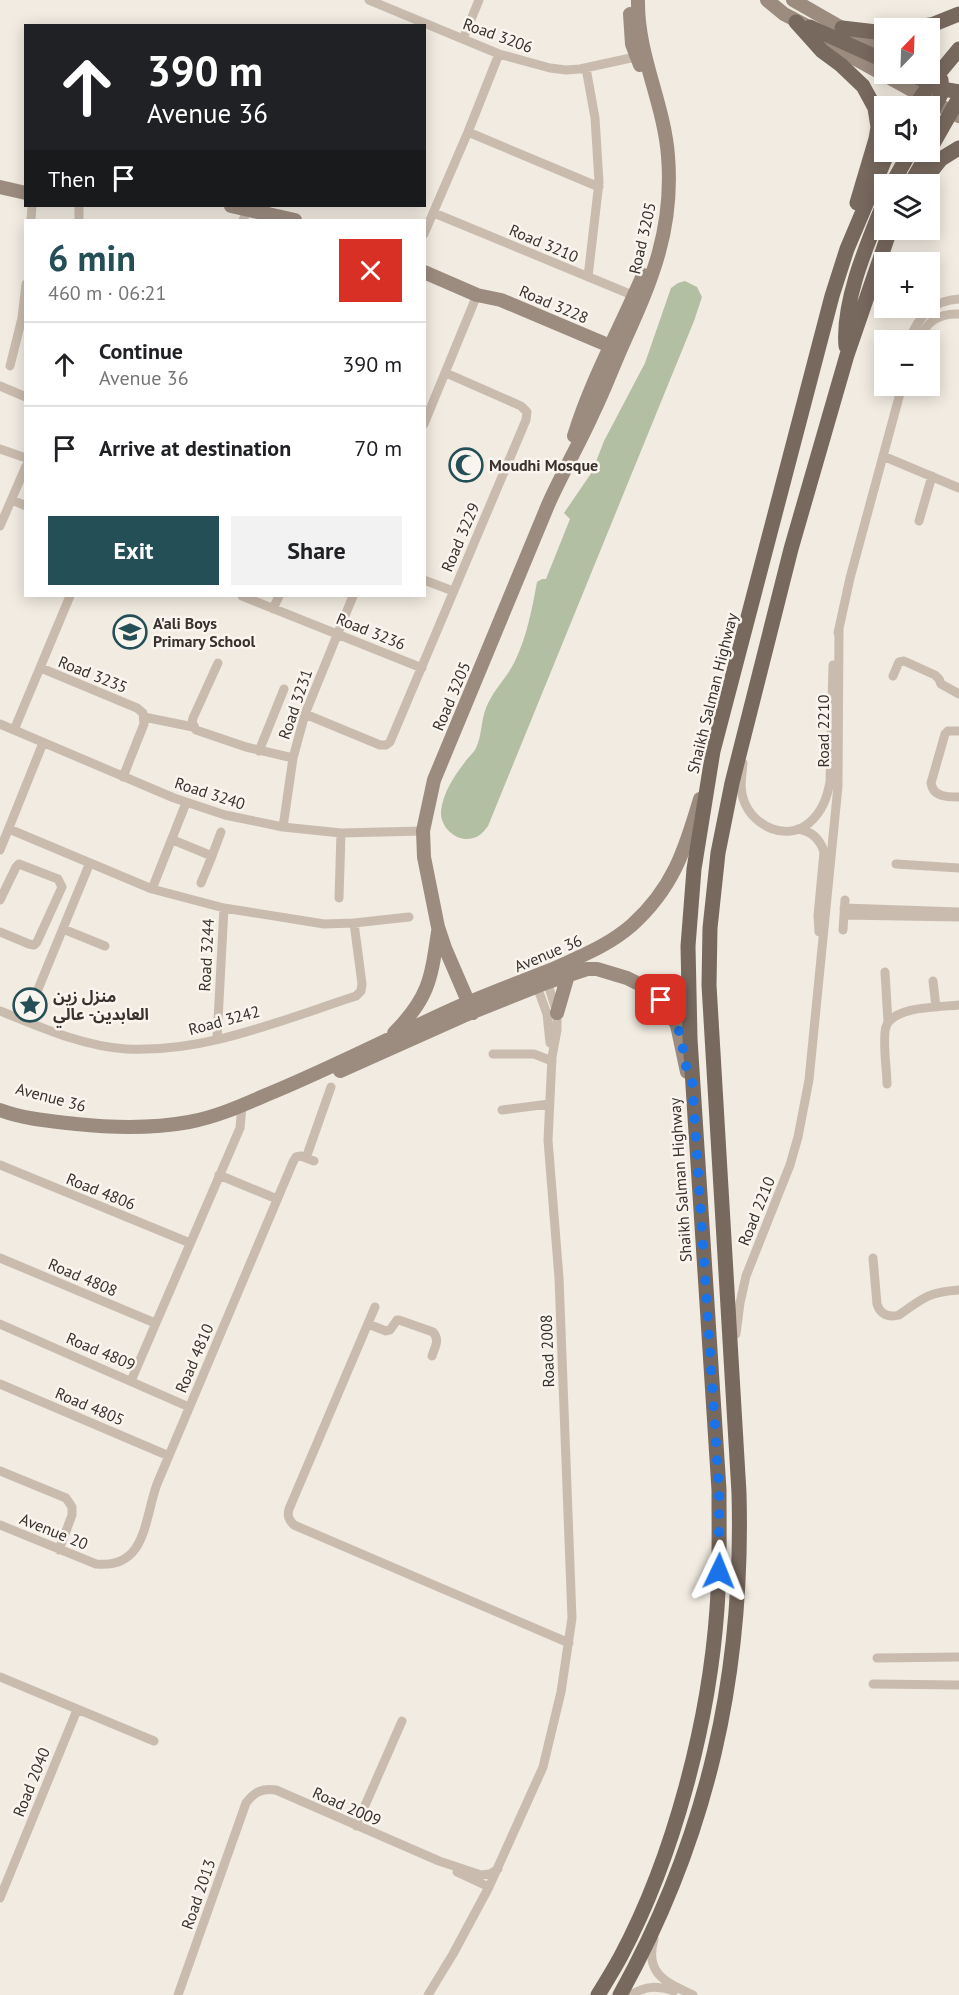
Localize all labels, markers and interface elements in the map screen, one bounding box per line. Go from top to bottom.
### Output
street label: Road 3206 [460,13,536,57]
north arrow [874,18,940,84]
map controls [874,18,940,396]
text: 390 m [147,43,263,98]
icon: ahead [48,48,126,126]
text: Avenue 36 [147,96,268,130]
button: sound [874,96,940,162]
icon: arrive [107,162,140,195]
text: Then [48,165,95,193]
button: layers [874,174,940,240]
street label: Road 3205 [624,200,660,276]
street label: Road 3210 [506,220,582,267]
text: 6 min [48,234,136,281]
button: close [339,239,402,302]
button: + [874,252,940,318]
text: 460 m · 06:21 [48,280,166,306]
street label: Road 3228 [516,281,592,327]
button: − [874,330,940,396]
text: Continue [99,337,183,365]
icon: ahead [48,348,81,381]
text: 390 m [342,350,402,378]
text: Avenue 36 [99,365,189,391]
icon: arrive [48,432,81,465]
text: Arrive at destination [99,434,291,462]
text: 70 m [354,434,402,462]
mosque icon: Moudhi Mosque [448,447,484,483]
place label: Moudhi Mosque [489,455,598,475]
street label: Road 3229 [437,499,483,575]
button: Exit [48,516,219,585]
button: Share [231,516,402,585]
street label: Road 3236 [333,608,409,654]
street label: Shaikh Salman Highway [682,610,742,775]
place label: A'ali Boys Primary School [153,613,255,651]
school or university icon: A'ali Boys Primary School [112,614,148,650]
street label: Road 3235 [55,651,131,697]
street label: Road 3205 [428,658,474,734]
street label: Road 3231 [274,666,316,742]
street label: Road 2210 [813,694,833,768]
street label: Road 3240 [172,772,248,814]
street label: Road 3244 [194,918,218,992]
street label: Avenue 36 [511,930,585,976]
pin [635,974,686,1025]
icon: arrive [644,983,677,1016]
place label: منزل زين العابدين- عالي [53,986,149,1028]
place icon: منزل زين العابدين- عالي [12,987,48,1023]
street label: Road 3242 [186,1001,262,1039]
street label: Avenue 36 [14,1078,88,1116]
street label: Shaikh Salman Highway [664,1097,696,1263]
street label: Road 4806 [63,1168,139,1214]
street label: Road 2210 [733,1173,779,1249]
street label: Road 4808 [45,1254,121,1300]
street label: Road 2008 [536,1314,558,1388]
street label: Road 4810 [171,1320,218,1396]
street label: Road 4809 [63,1328,139,1374]
street label: Road 4805 [52,1383,128,1429]
street label: Avenue 20 [17,1508,91,1554]
position arrow [687,1539,751,1603]
street label: Road 2040 [8,1744,54,1820]
street label: Road 2009 [310,1782,384,1830]
street label: Road 2013 [177,1856,219,1932]

